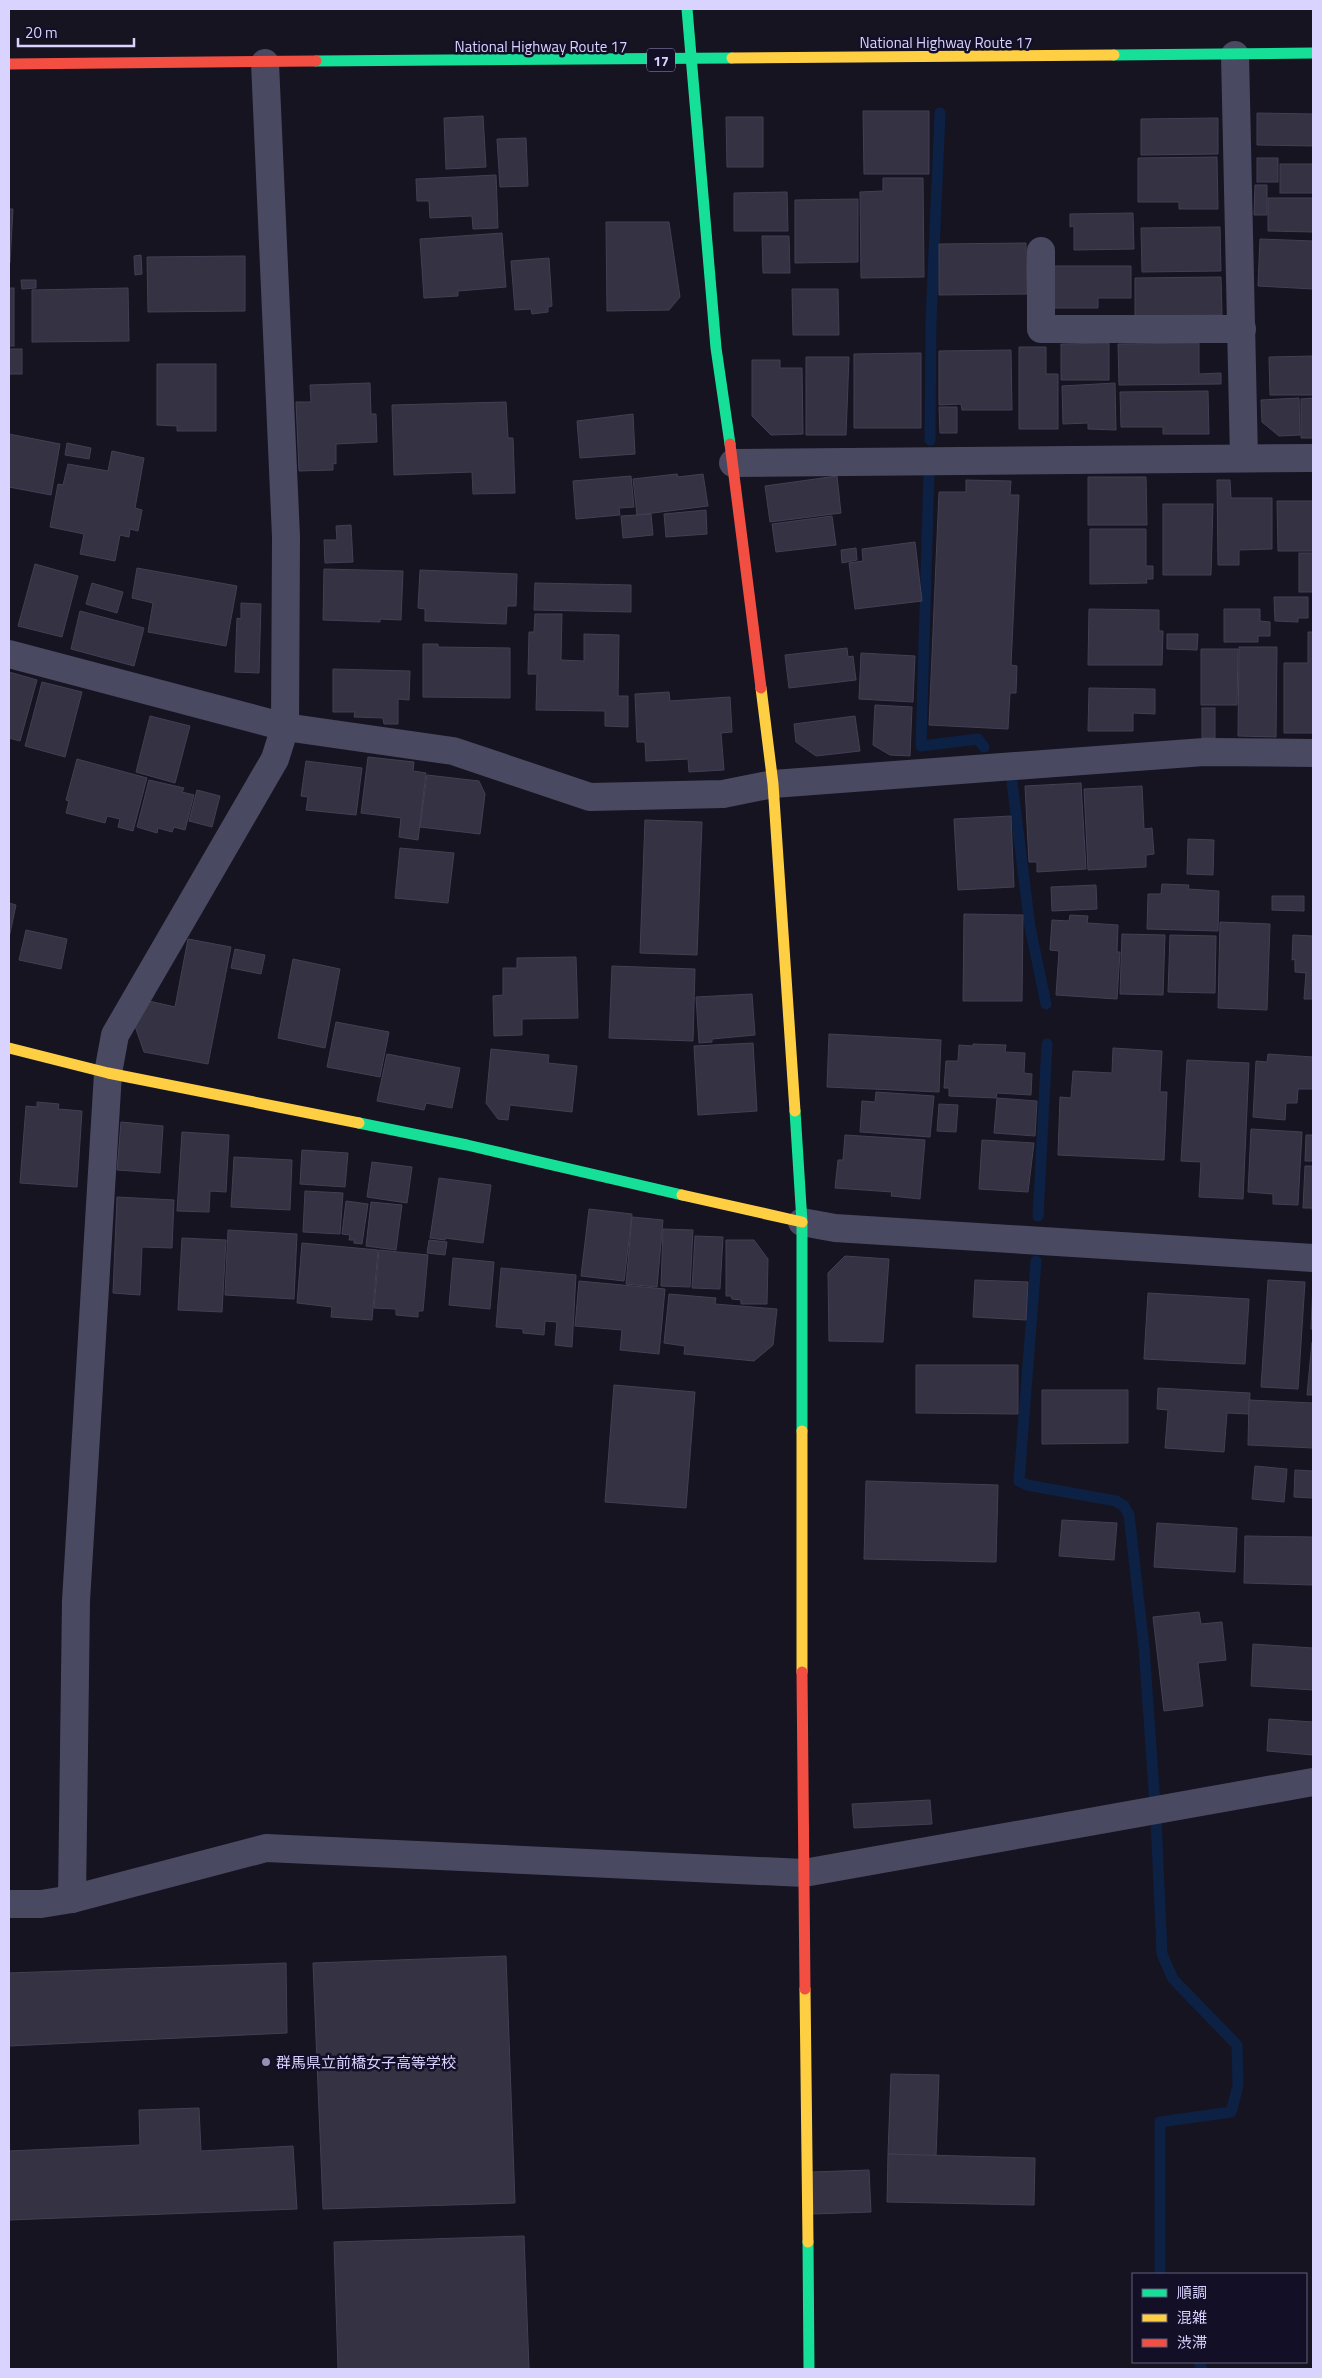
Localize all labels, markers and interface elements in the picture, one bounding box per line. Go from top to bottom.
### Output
scale bar [18,15,134,47]
text: 20 m [25,21,58,44]
street label: National Highway Route 17 [860,31,1032,54]
street label: National Highway Route 17 [455,35,627,58]
road number: 17 [647,48,675,72]
place label: 群馬県立前橋女子高等学校 [276,2051,456,2074]
marker: 群馬県立前橋女子高等学校 [260,2056,272,2068]
legend [1132,2273,1307,2363]
text: 順調 [1177,2281,1207,2304]
text: 混雑 [1177,2306,1207,2329]
text: 渋滞 [1177,2331,1207,2354]

